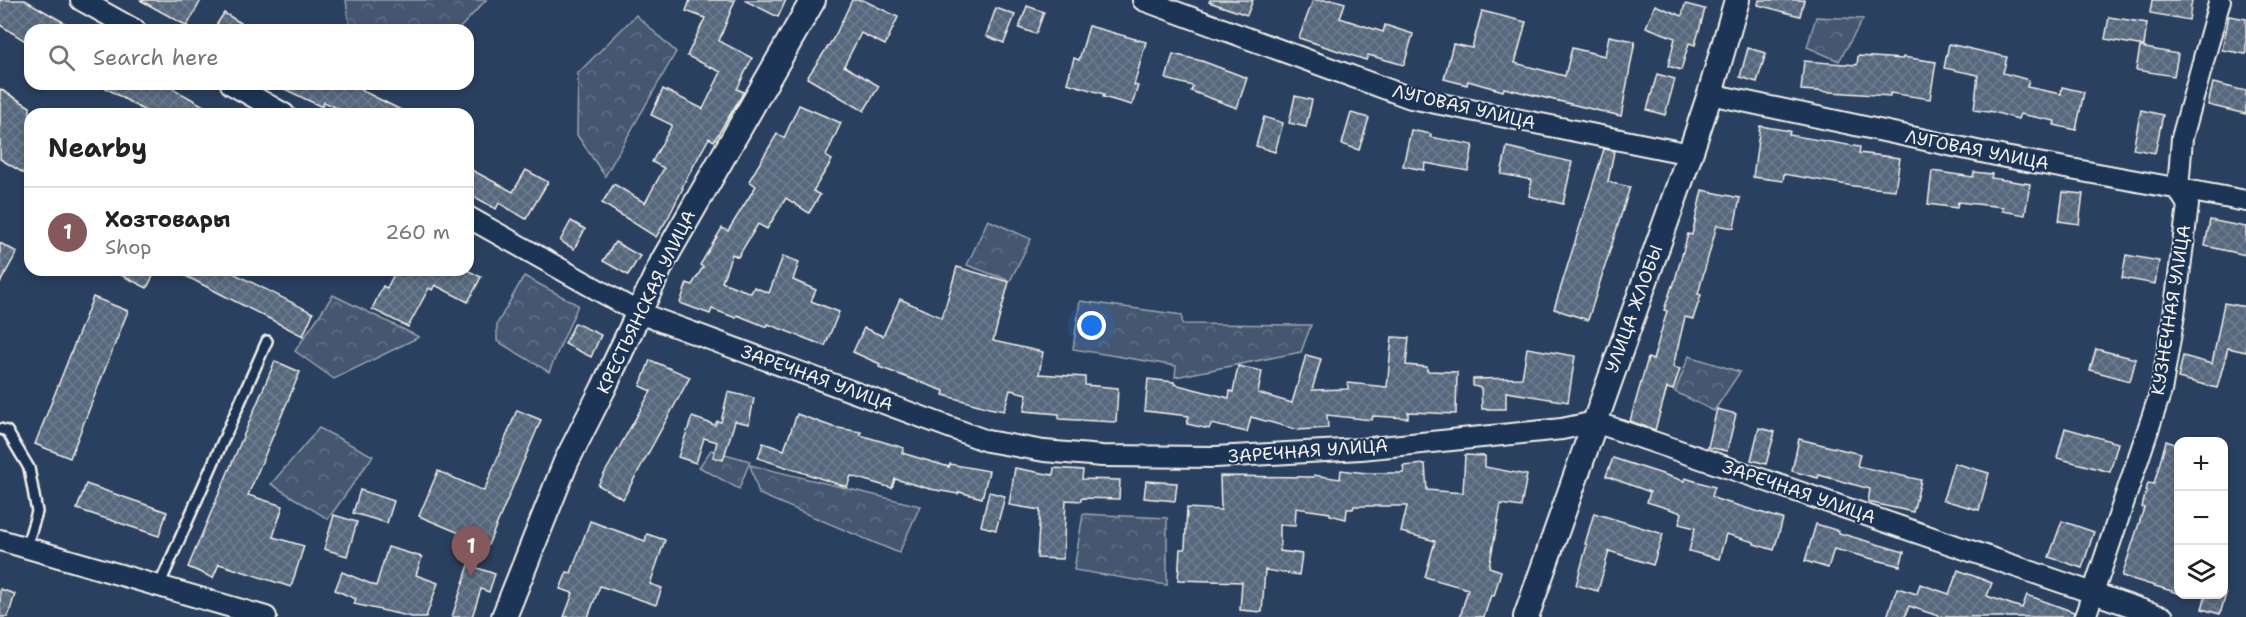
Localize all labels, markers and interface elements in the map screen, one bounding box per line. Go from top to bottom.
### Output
search box [24,24,474,90]
icon: search [45,41,78,74]
text: Search here [93,43,219,72]
street label: ЛУГОВАЯ УЛИЦА [1390,79,1538,135]
street label: ЛУГОВАЯ УЛИЦА [1903,124,2051,176]
text: Nearby [48,130,147,165]
text: Хозтовары [105,205,230,234]
street label: КРЕСТЬЯНСКАЯ УЛИЦА [591,206,701,398]
text: 1 [63,219,72,245]
text: 260 m [385,219,450,245]
street label: КУЗНЕЧНАЯ УЛИЦА [2146,223,2196,397]
text: Shop [105,234,152,260]
street label: УЛИЦА ЖЛОБЫ [1600,242,1668,376]
your location [1077,311,1106,340]
street label: ЗАРЕЧНАЯ УЛИЦА [738,339,896,417]
street label: ЗАРЕЧНАЯ УЛИЦА [1227,433,1389,469]
map controls [2174,437,2228,599]
button: + [2174,437,2228,491]
street label: ЗАРЕЧНАЯ УЛИЦА [1719,455,1879,529]
button: − [2174,491,2228,545]
pin: 1 [452,526,490,576]
button: layers [2174,545,2228,599]

